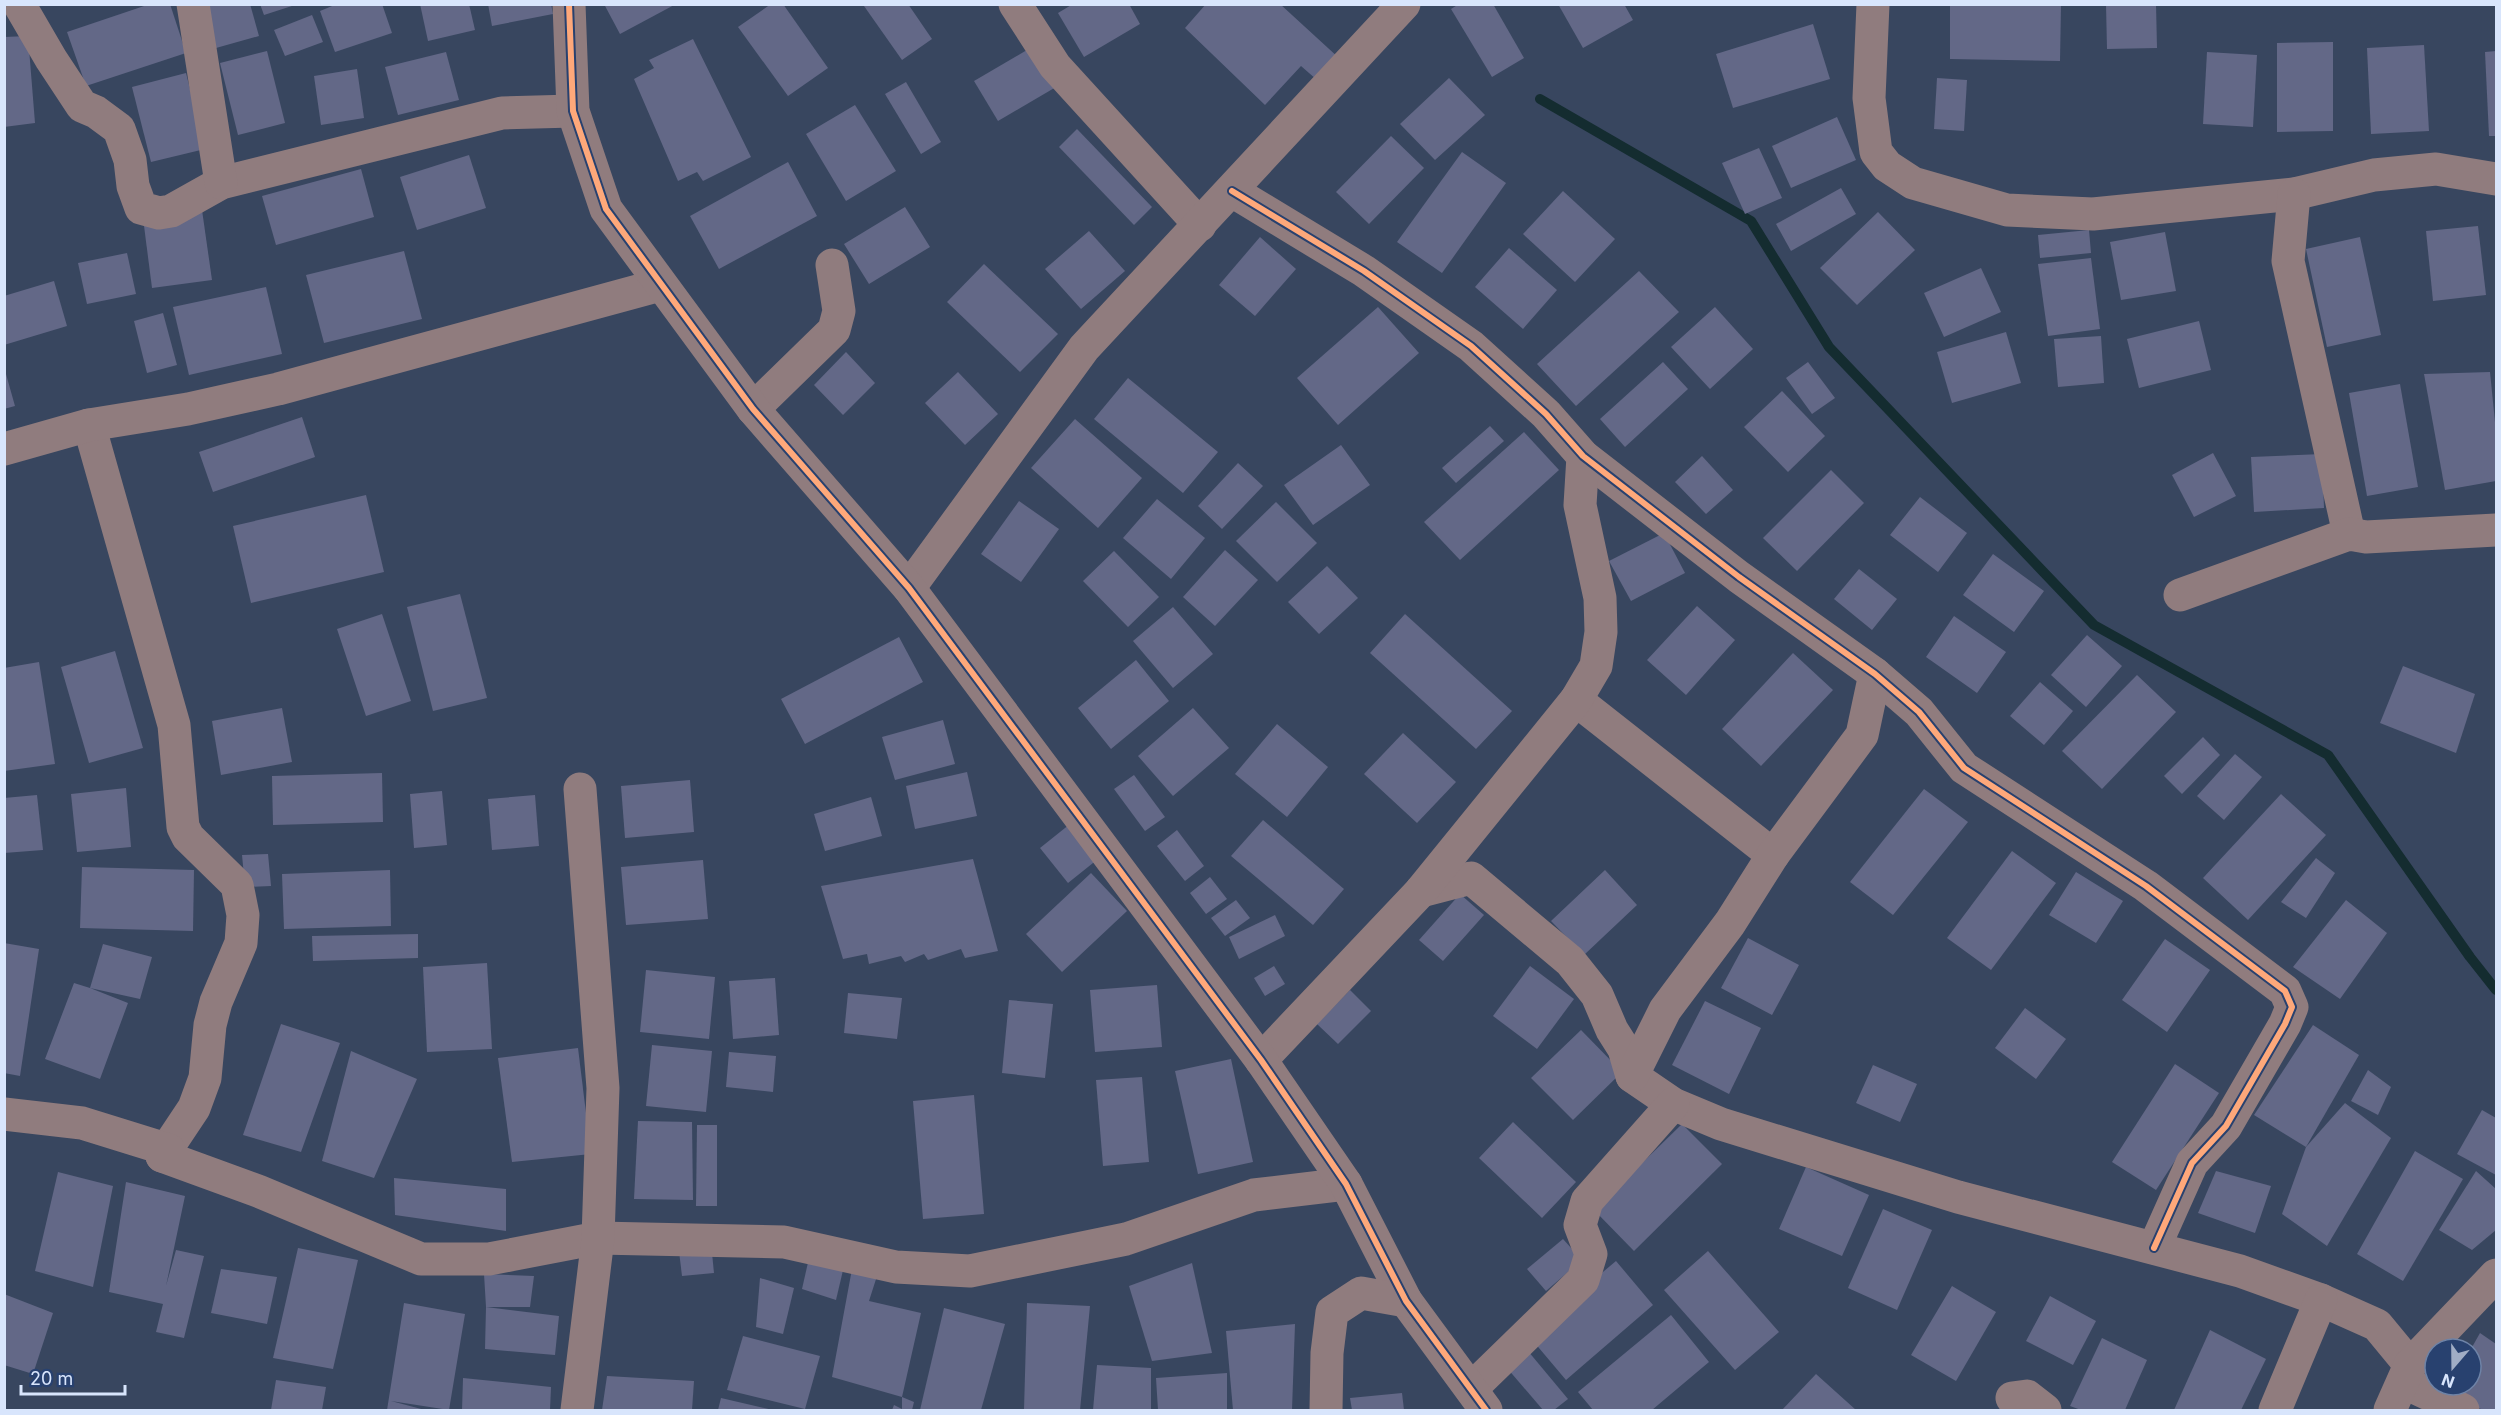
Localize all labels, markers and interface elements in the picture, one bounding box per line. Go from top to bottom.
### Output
north arrow [2423,1337,2483,1397]
scale bar [21,1358,124,1396]
text: 20 m [30,1368,73,1389]
text: N [2439,1370,2457,1393]

